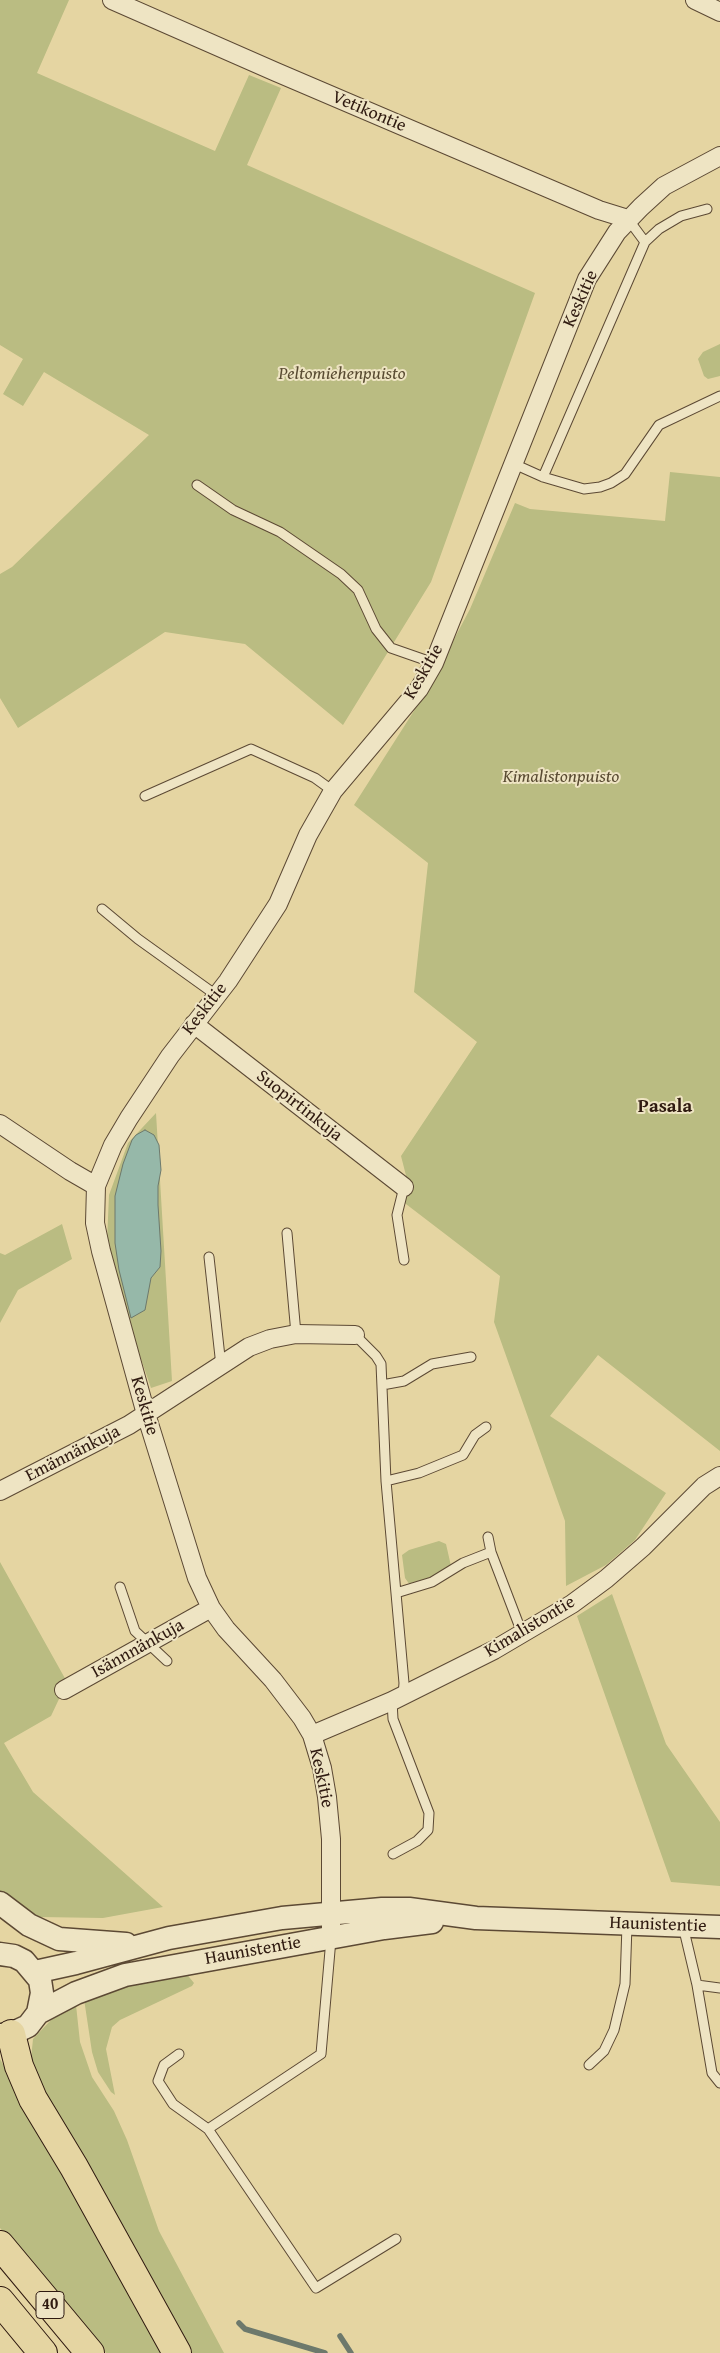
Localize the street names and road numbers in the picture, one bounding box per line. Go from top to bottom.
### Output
street label: Vetikontie [329,87,409,137]
street label: Keskitie [559,267,603,331]
street label: Keskitie [400,640,448,704]
street label: Keskitie [178,979,232,1039]
street label: Suopirtinkuja [252,1066,346,1146]
street label: Keskitie [125,1374,163,1438]
street label: Emännänkuja [22,1421,124,1487]
street label: Kimalistontie [481,1592,579,1662]
street label: Isännnänkuja [88,1615,188,1683]
street label: Keskitie [304,1746,338,1810]
street label: Haunistentie [609,1913,707,1937]
street label: Haunistentie [203,1932,303,1970]
road number: 40 [36,2292,64,2318]

